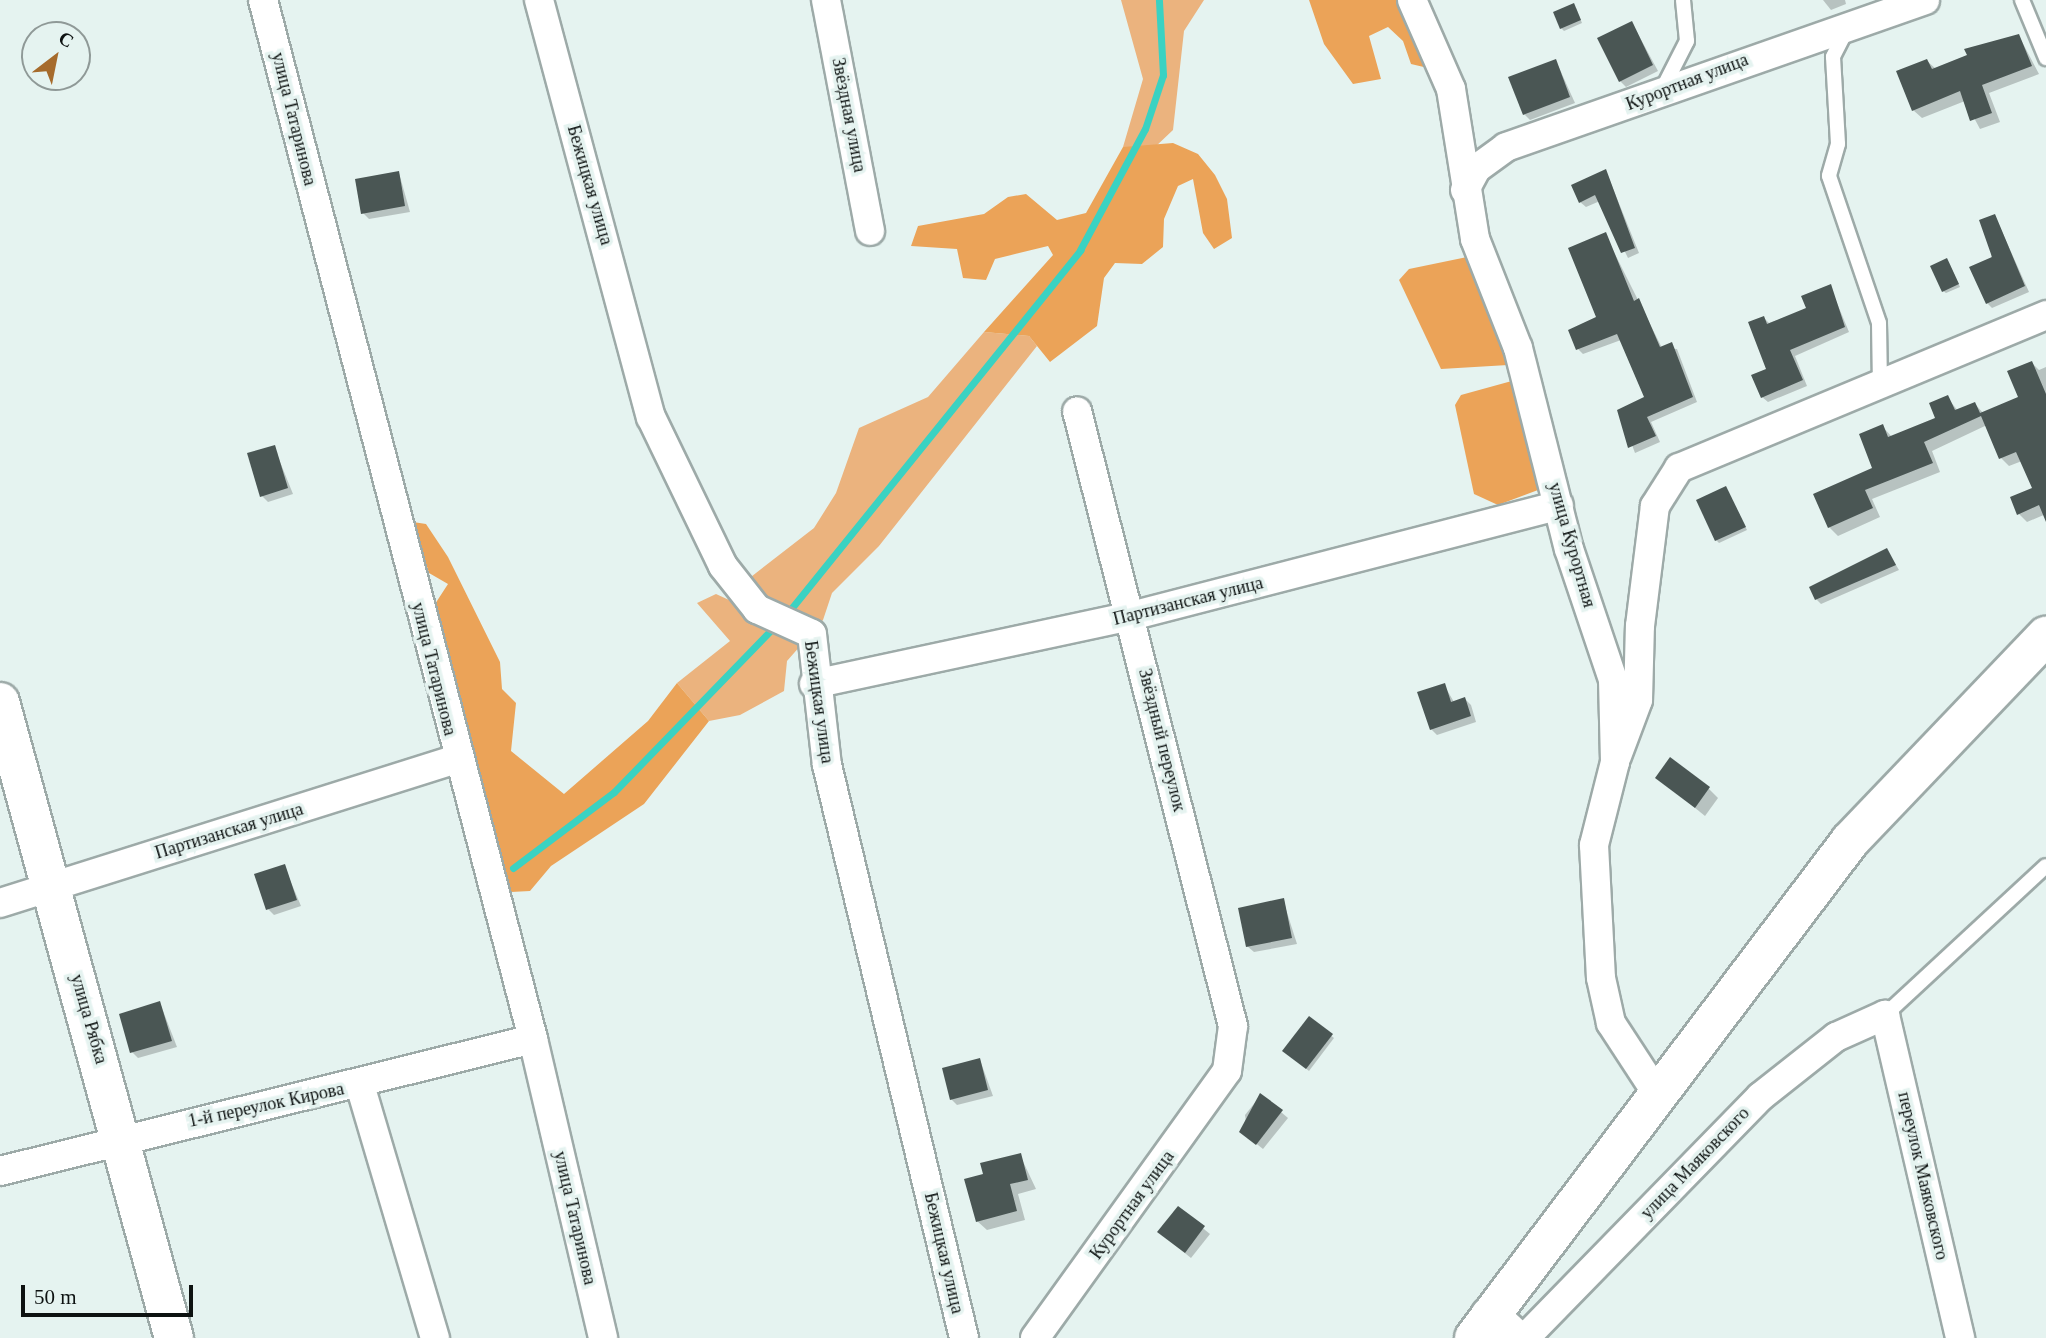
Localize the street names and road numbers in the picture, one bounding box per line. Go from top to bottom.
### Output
street label: Курортная улица [1623,49,1751,115]
street label: улица Татаринова [267,50,321,188]
street label: Звёздная улица [827,56,871,174]
street label: Бежицкая улица [563,123,617,247]
street label: улица Курортная [1544,480,1600,610]
street label: Партизанская улица [1111,572,1265,630]
street label: улица Татаринова [407,600,461,738]
street label: Бежицкая улица [800,639,838,765]
street label: Звёздный переулок [1134,666,1190,814]
street label: Партизанская улица [152,798,306,864]
street label: улица Рябка [66,972,112,1066]
street label: 1-й переулок Кирова [186,1078,346,1132]
street label: переулок Маяковского [1893,1090,1953,1262]
street label: улица Маяковского [1636,1103,1754,1223]
street label: Курортная улица [1085,1146,1179,1264]
street label: улица Татаринова [549,1149,601,1287]
street label: Бежицкая улица [920,1190,968,1316]

